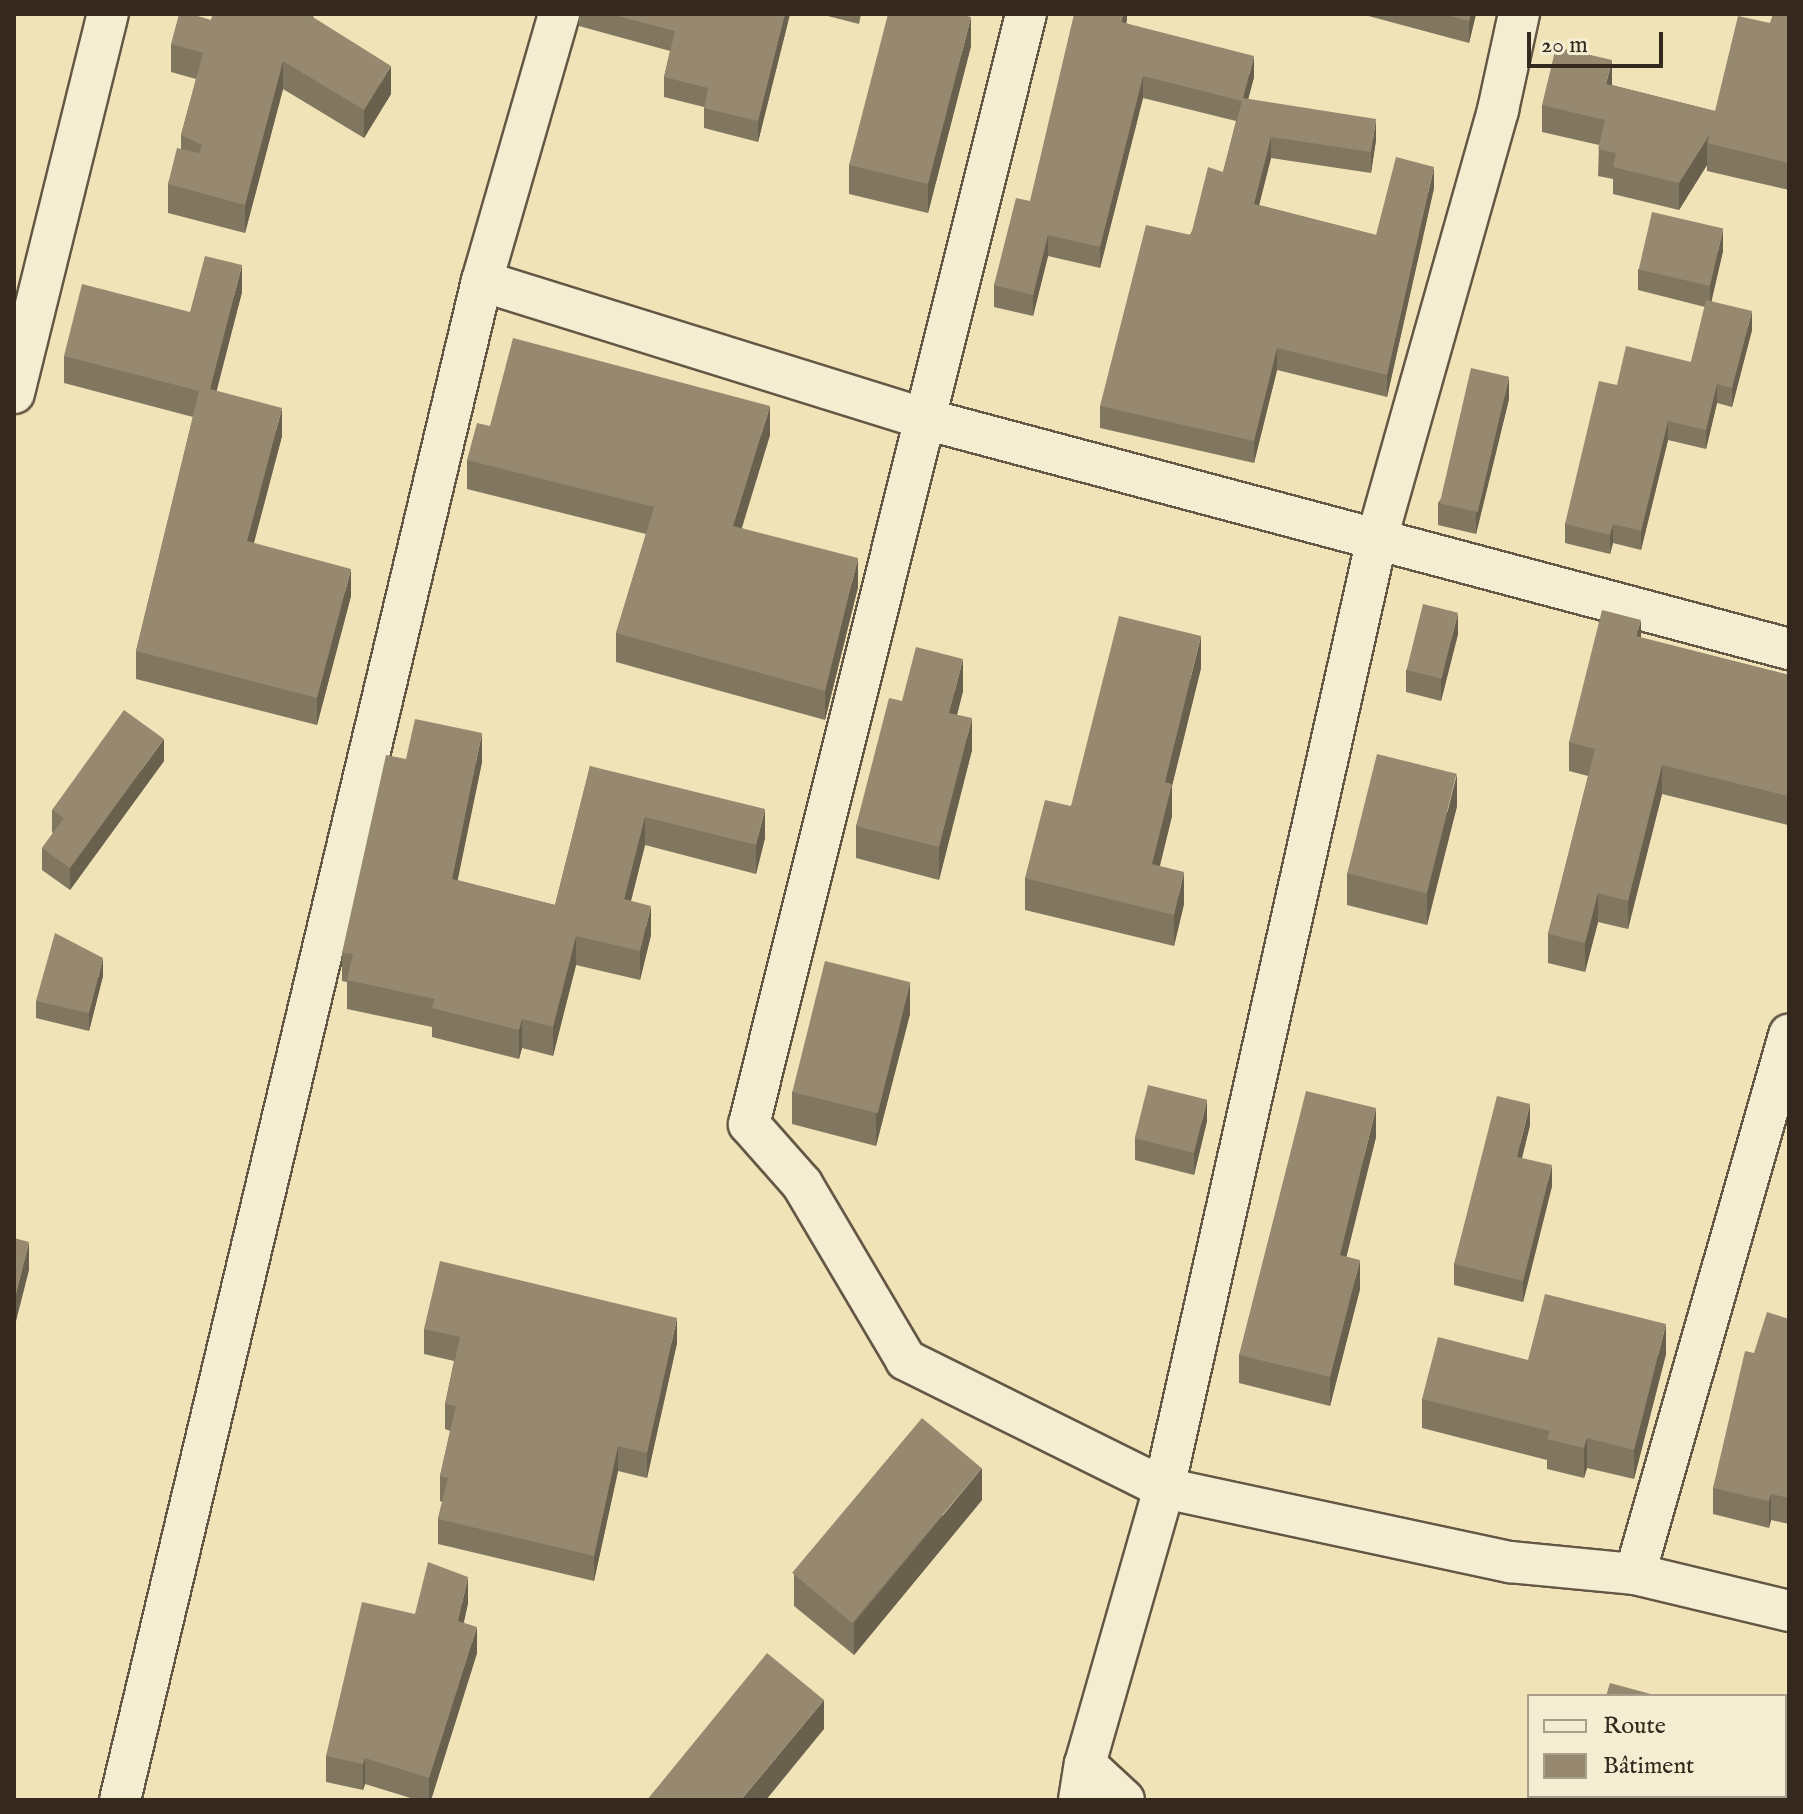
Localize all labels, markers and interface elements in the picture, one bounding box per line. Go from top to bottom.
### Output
scale bar [1531,16,1667,66]
text: 20 m [1541,30,1588,61]
legend [1527,1694,1787,1798]
text: Route [1603,1711,1666,1742]
text: Bâtiment [1603,1751,1694,1782]

